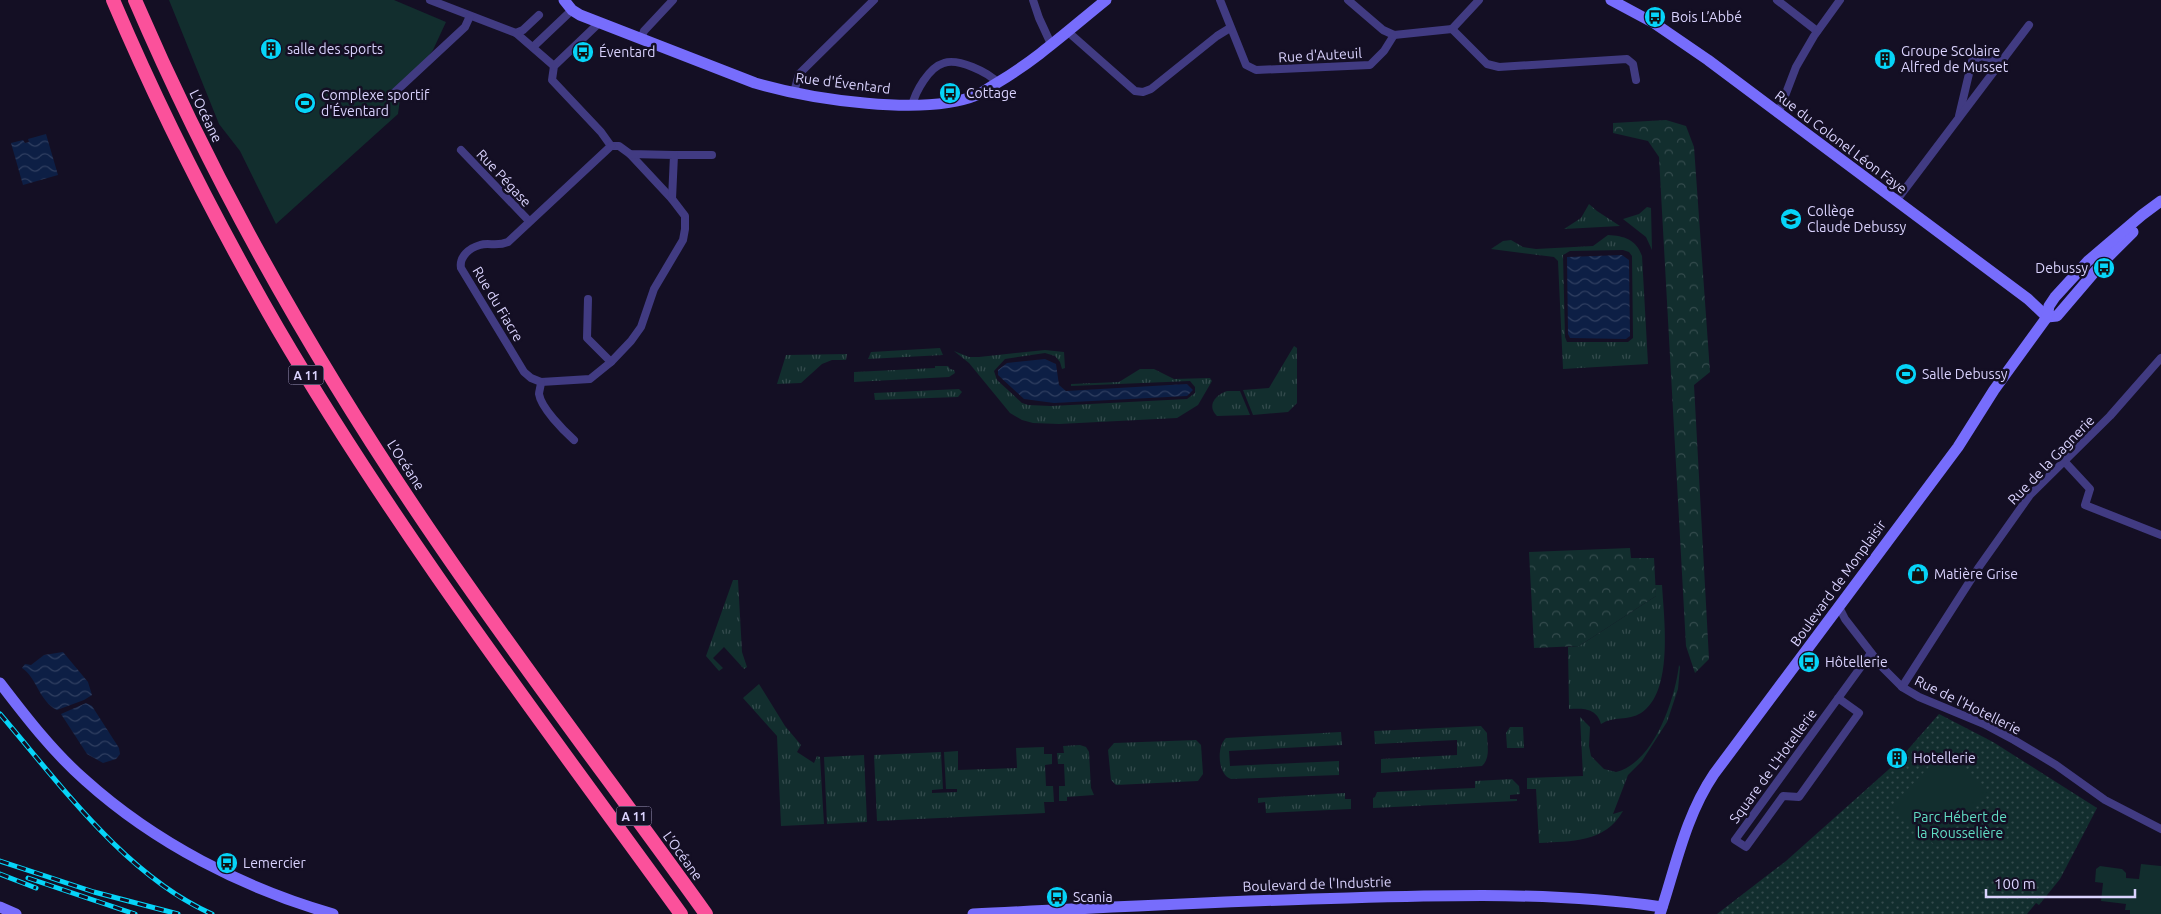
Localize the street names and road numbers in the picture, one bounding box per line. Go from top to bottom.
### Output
street label: Rue d'Auteuil [1278,45,1363,65]
street label: Rue d'Éventard [795,68,892,97]
street label: L’Océane [186,87,226,145]
street label: Rue du Colonel Léon Faye [1772,87,1910,197]
street label: Rue Pégase [473,146,535,210]
street label: Rue du Fiacre [469,264,527,344]
road number: A 11 [288,366,324,384]
street label: Rue de la Gagnerie [2004,412,2098,508]
street label: L’Océane [384,437,428,493]
street label: Boulevard de Monplaisir [1787,516,1890,649]
street label: Rue de l'Hotellerie [1912,672,2024,738]
street label: Square de L'Hotellerie [1726,706,1820,826]
road number: A 11 [616,806,652,826]
street label: L’Océane [660,828,706,884]
street label: Boulevard de l'Industrie [1242,873,1392,895]

